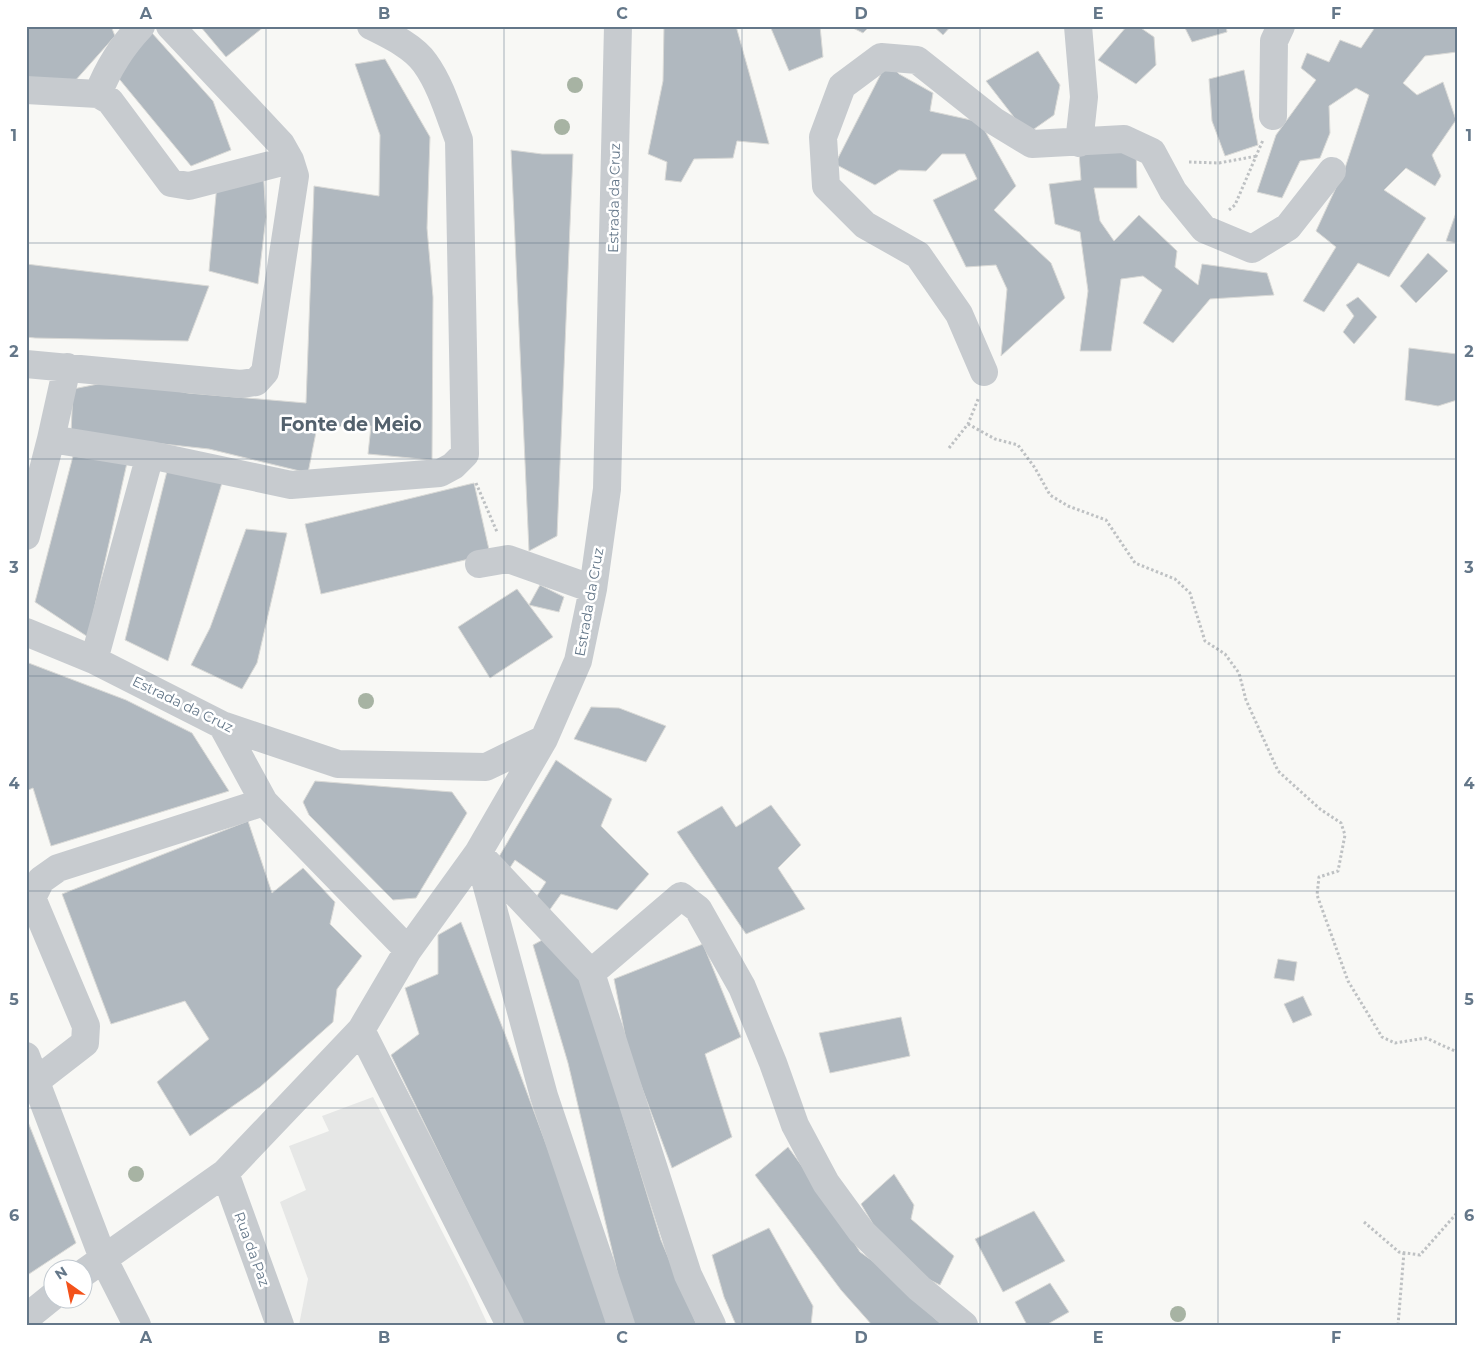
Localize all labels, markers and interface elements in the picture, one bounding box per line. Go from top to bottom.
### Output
text: A [139,4,153,23]
text: B [378,4,390,23]
text: C [616,4,628,23]
text: D [854,4,868,23]
text: E [1093,4,1103,23]
text: F [1331,4,1341,23]
text: 1 [11,126,17,145]
text: 1 [1466,126,1472,145]
street label: Estrada da Cruz [604,143,624,253]
text: 2 [9,342,19,361]
text: 2 [1464,342,1474,361]
district label: Fonte de Meio [280,413,422,436]
street label: Estrada da Cruz [571,546,607,658]
text: 3 [8,558,19,577]
text: 3 [1463,558,1474,577]
street label: Estrada da Cruz [130,672,236,736]
text: 4 [8,774,20,793]
text: 4 [1463,774,1475,793]
text: 5 [9,990,19,1009]
text: 5 [1464,990,1474,1009]
text: 6 [9,1206,19,1225]
text: 6 [1464,1206,1474,1225]
street label: Rua da Paz [230,1209,274,1289]
north arrow [42,1258,92,1308]
text: N [51,1262,71,1284]
text: A [139,1328,153,1347]
text: B [378,1328,390,1347]
text: C [616,1328,628,1347]
text: D [854,1328,868,1347]
text: E [1093,1328,1103,1347]
text: F [1331,1328,1341,1347]

